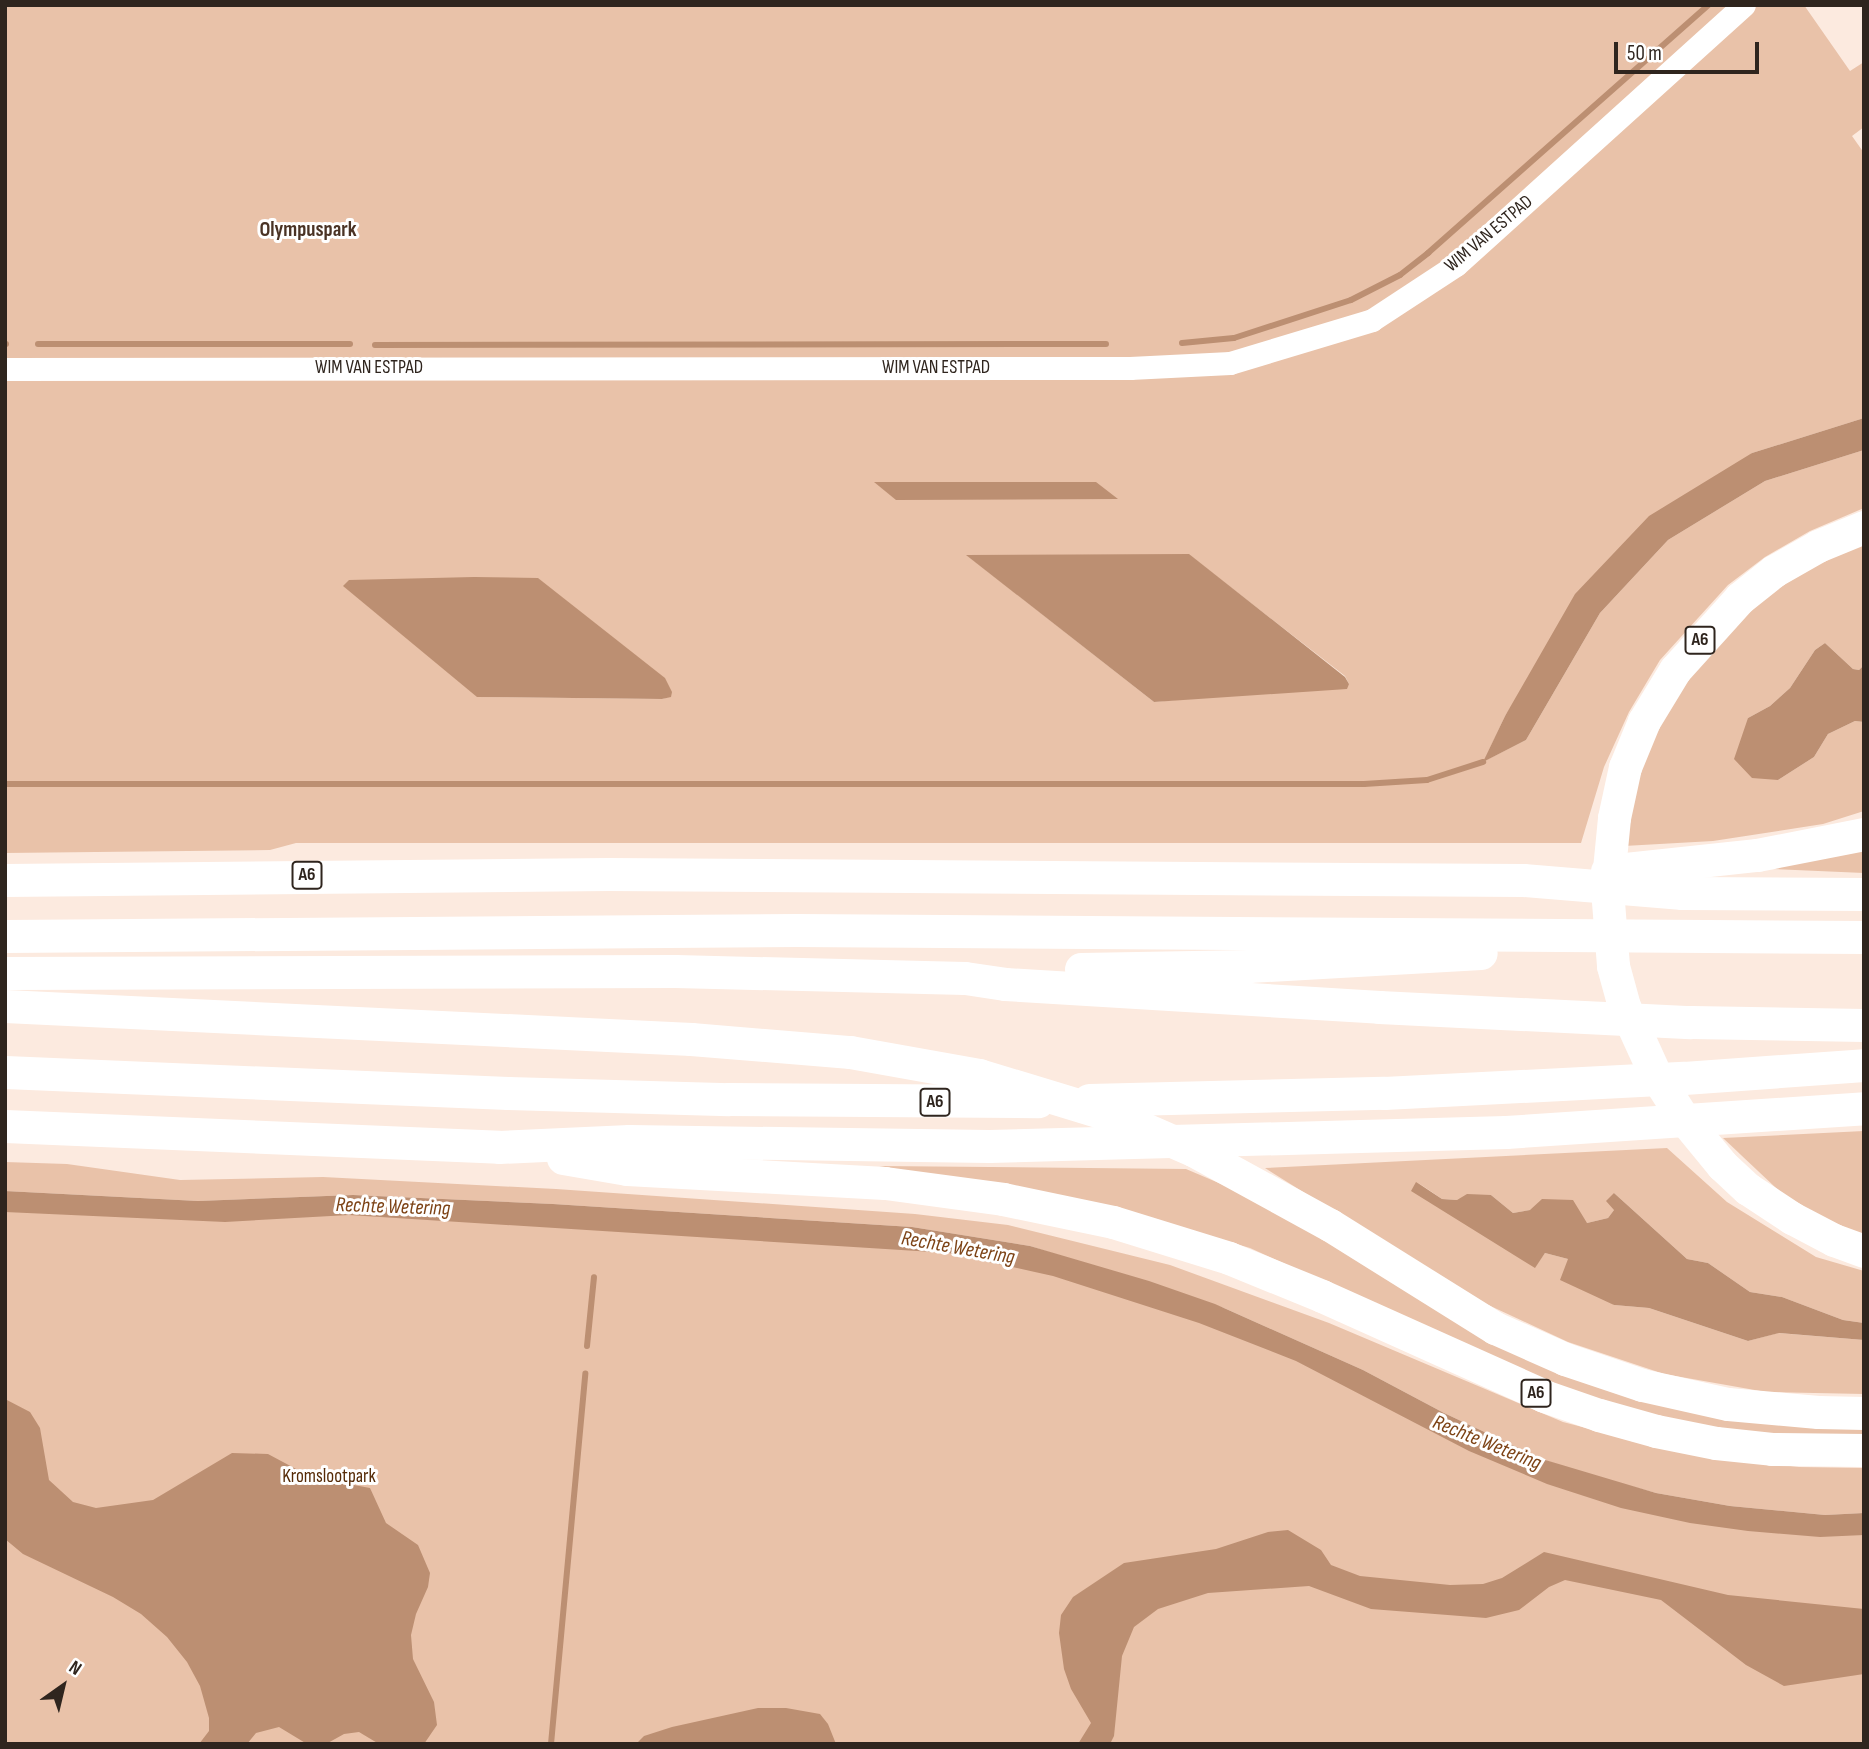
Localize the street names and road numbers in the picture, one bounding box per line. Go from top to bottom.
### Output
street label: WIM VAN ESTPAD [1440,191,1538,277]
street label: WIM VAN ESTPAD [315,357,423,379]
street label: WIM VAN ESTPAD [882,357,990,379]
road number: A6 [1684,626,1716,654]
road number: A6 [291,860,323,890]
road number: A6 [919,1087,951,1116]
road number: A6 [1520,1378,1552,1408]

